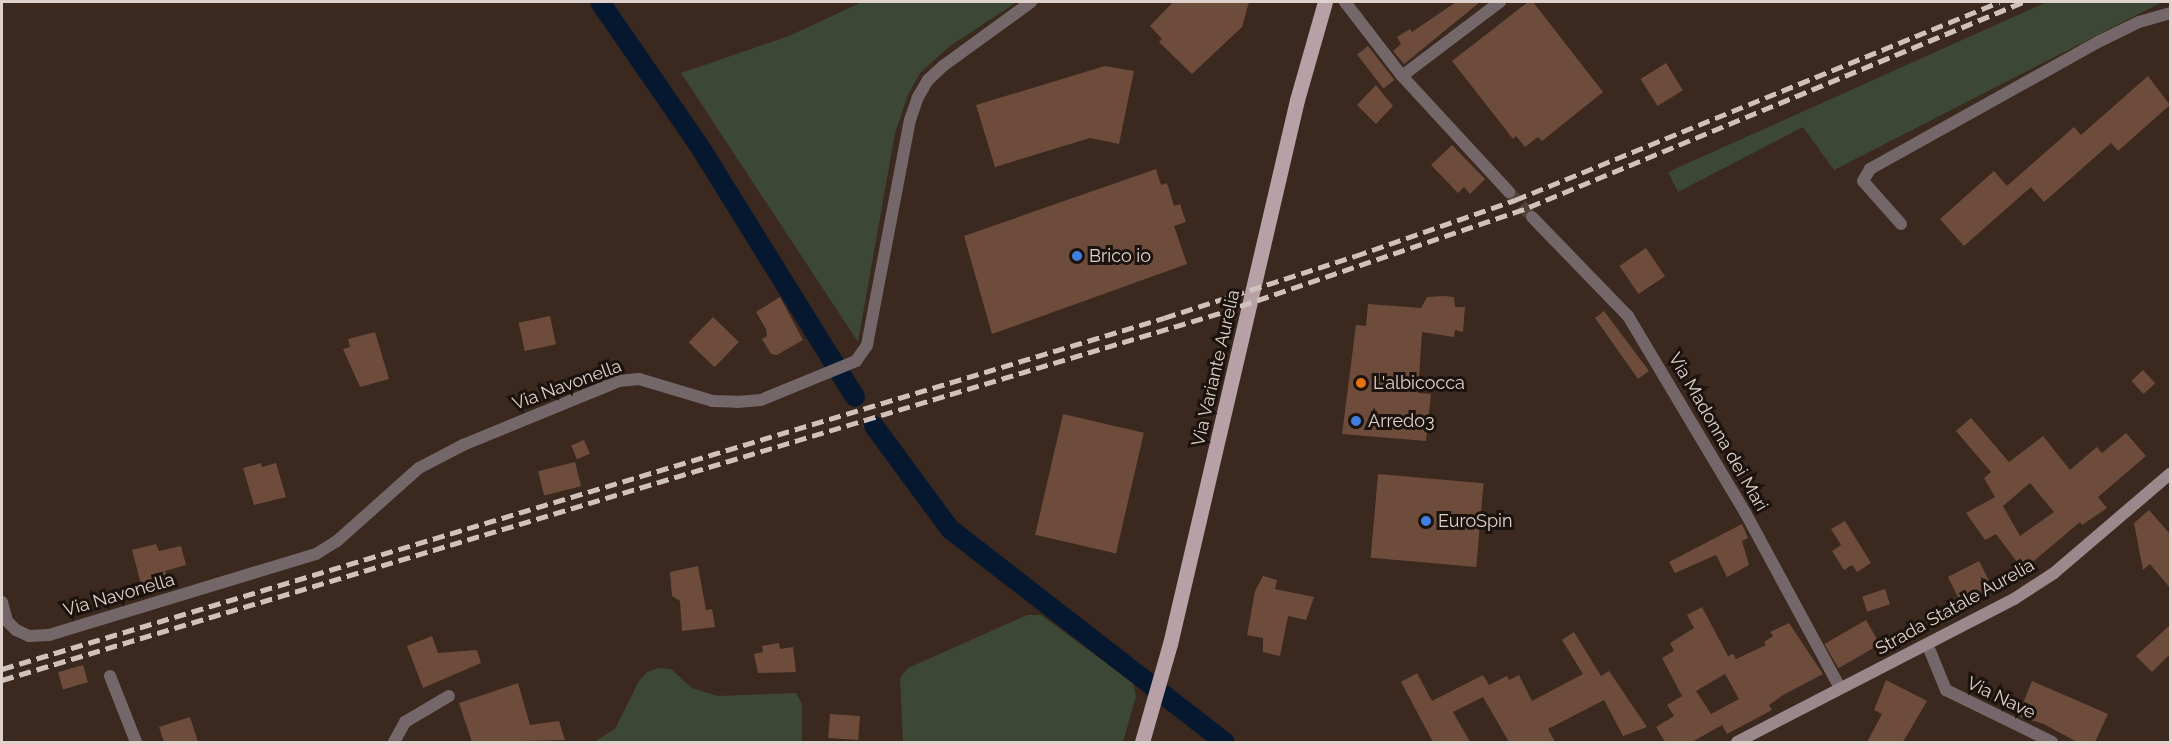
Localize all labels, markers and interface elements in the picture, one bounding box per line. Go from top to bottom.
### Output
place label: Brico io [1089,245,1151,267]
marker: Brico io [1070,249,1084,263]
street label: Via Variante Aurelia [1187,287,1245,449]
street label: Via Madonna dei Mari [1664,349,1772,515]
street label: Via Navonella [510,355,624,415]
place label: L'albicocca [1373,372,1465,394]
marker: L'albicocca [1354,376,1368,390]
place label: Arredo3 [1368,410,1435,432]
marker: Arredo3 [1349,414,1363,428]
place label: EuroSpin [1438,510,1513,532]
marker: EuroSpin [1419,514,1433,528]
street label: Strada Statale Aurelia [1872,554,2038,660]
street label: Via Navonella [61,569,177,621]
street label: Via Nave [1963,672,2039,724]

